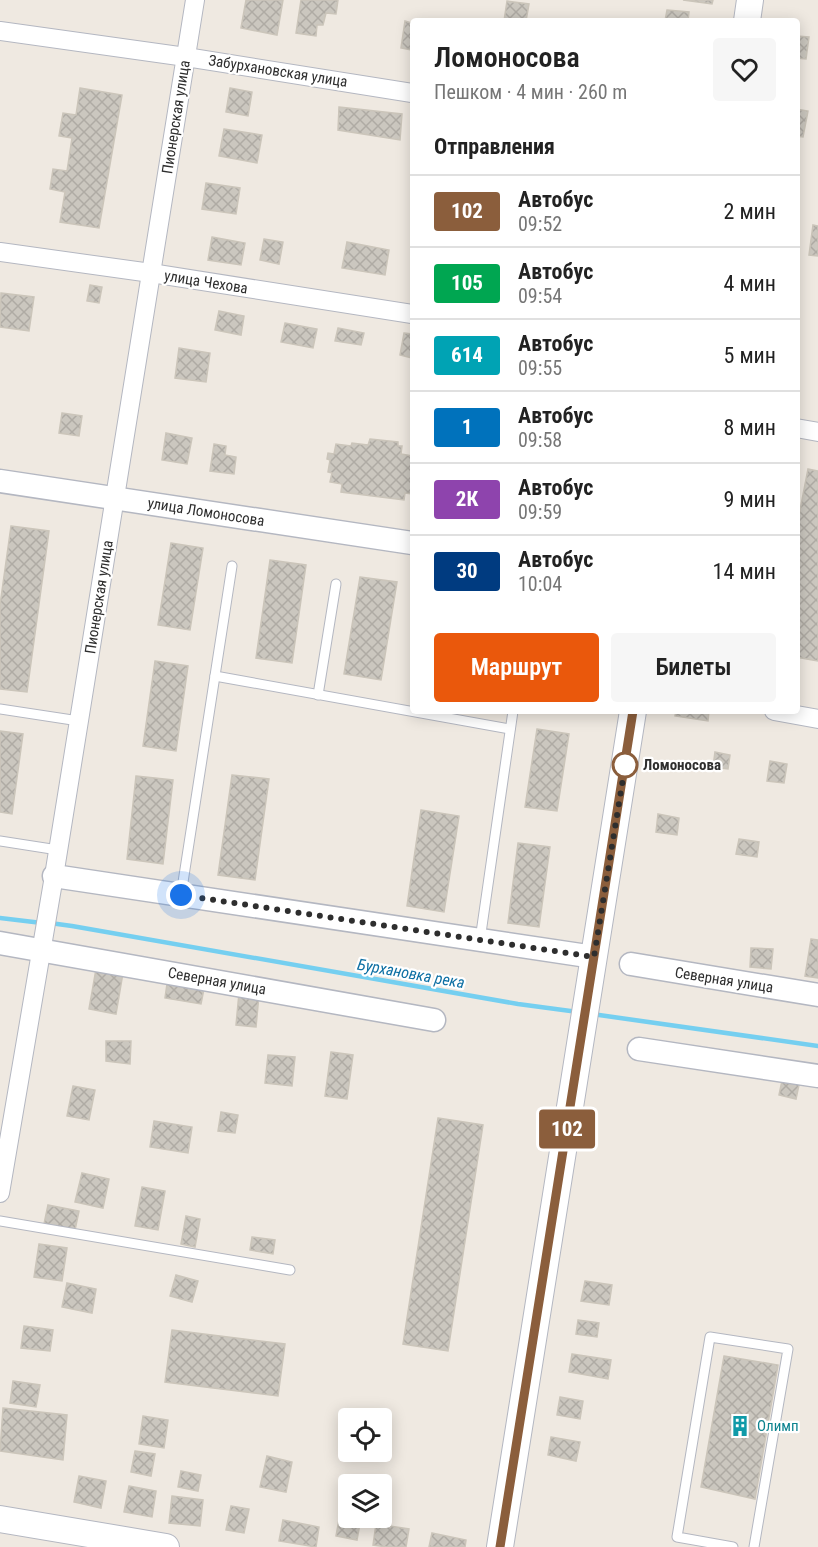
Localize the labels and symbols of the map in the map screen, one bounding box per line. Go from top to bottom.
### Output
street label: Забурхановская улица [207,51,349,91]
street label: Пионерская улица [158,59,194,175]
street label: улица Чехова [163,267,249,297]
street label: улица Ломоносова [146,494,266,530]
street label: Пионерская улица [81,539,117,655]
marker: Ломоносова [612,752,638,778]
place label: Ломоносова [643,756,721,774]
your location [166,880,196,910]
water label: Бурхановка река [356,955,466,992]
street label: Северная улица [674,963,774,997]
street label: Северная улица [167,964,267,998]
line badge: 102 [532,1110,602,1148]
building icon: Олимп [728,1414,752,1438]
place label: Олимп [757,1417,799,1435]

